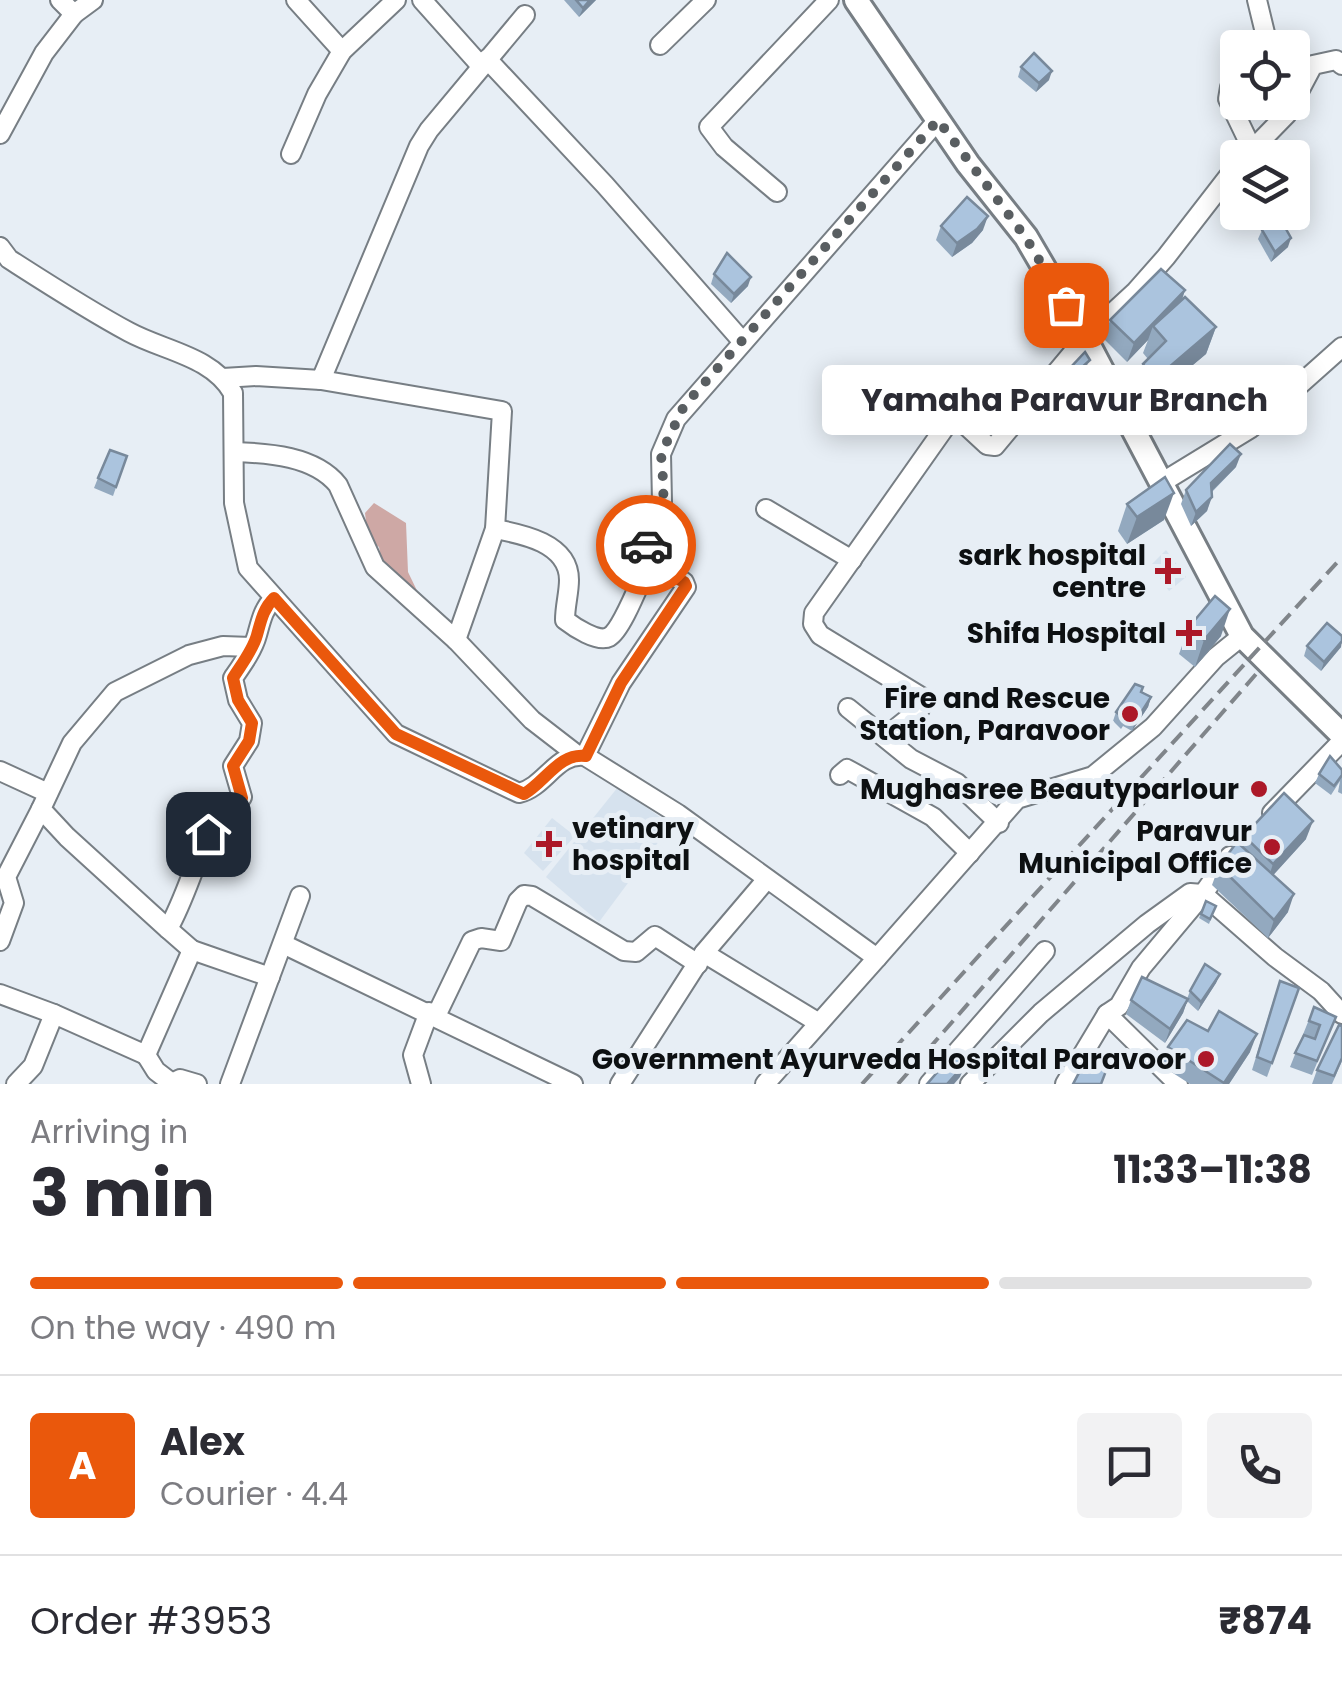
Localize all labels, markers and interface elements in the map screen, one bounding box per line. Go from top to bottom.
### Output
map controls [1220,30,1310,230]
button: locate [1220,30,1310,120]
button: layers [1220,140,1310,230]
pin [1024,263,1109,348]
icon: bag [1039,278,1094,333]
callout: Yamaha Paravur Branch [824,365,1308,435]
text: Yamaha Paravur Branch [861,377,1268,422]
courier [596,495,696,595]
icon: car [619,518,674,573]
place label: sark hospital centre [958,536,1146,607]
marker: sark hospital centre [1155,558,1181,584]
place label: Shifa Hospital [967,614,1166,653]
marker: Shifa Hospital [1176,620,1202,646]
place label: Fire and Rescue Station, Paravoor [859,679,1110,750]
marker: Fire and Rescue Station, Paravoor [1119,703,1141,725]
place label: Mughasree Beautyparlour [860,770,1239,809]
marker: Mughasree Beautyparlour [1248,778,1270,800]
pin [166,792,251,877]
icon: home [181,807,236,862]
place label: vetinary hospital [572,809,694,880]
place label: Paravur Municipal Office [1018,812,1252,883]
marker: vetinary hospital [536,831,562,857]
marker: Paravur Municipal Office [1261,836,1283,858]
place label: Government Ayurveda Hospital Paravoor [592,1040,1186,1079]
marker: Government Ayurveda Hospital Paravoor [1195,1048,1217,1070]
text: Arriving in [30,1109,188,1154]
text: 11:33–11:38 [1113,1143,1312,1196]
text: 3 min [30,1148,215,1239]
text: On the way · 490 m [30,1305,336,1350]
button: chat [1077,1413,1182,1518]
button: phone [1207,1413,1312,1518]
text: Alex [160,1415,245,1468]
text: A [68,1439,97,1492]
text: Courier · 4.4 [160,1471,348,1516]
text: Order #3953 [30,1594,272,1647]
text: ₹874 [1219,1594,1312,1647]

